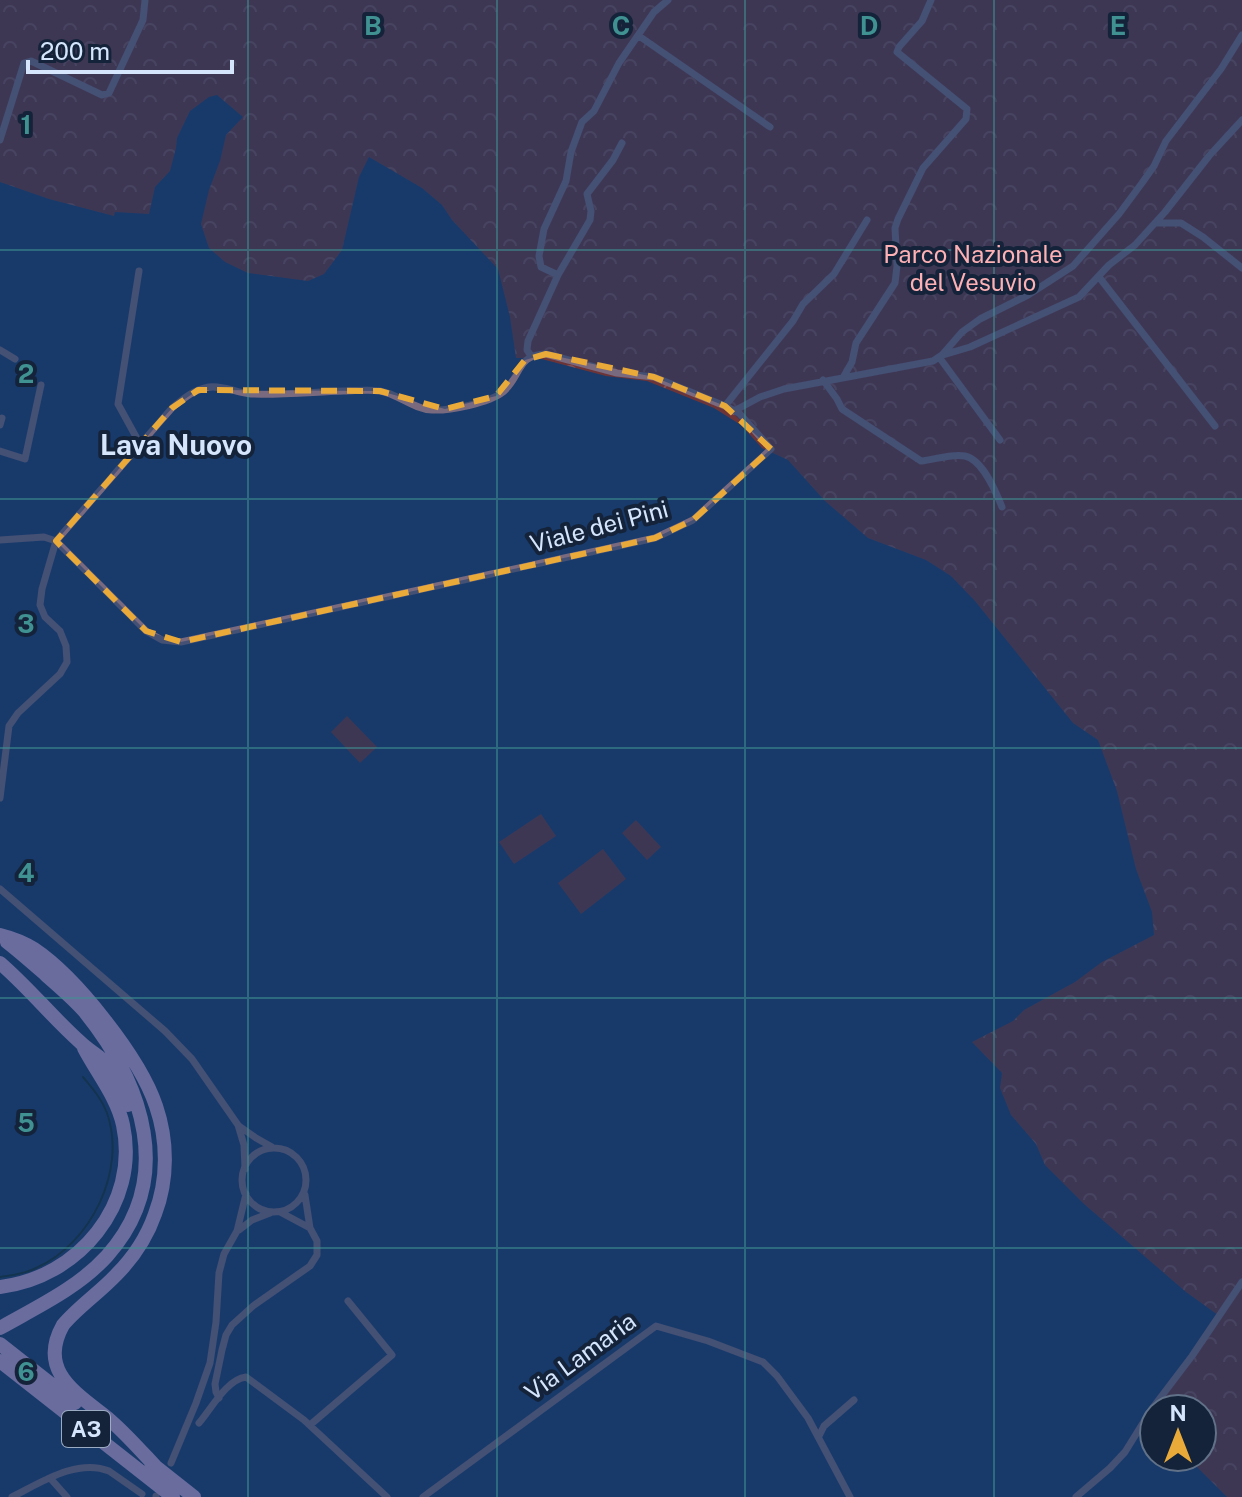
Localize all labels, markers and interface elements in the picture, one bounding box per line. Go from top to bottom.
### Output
text: B [364,10,382,41]
text: C [612,10,630,41]
text: D [860,10,878,41]
text: E [1110,10,1126,41]
scale bar [28,24,232,74]
text: 200 m [40,37,110,65]
text: 1 [20,109,32,140]
park label: Parco Nazionale del Vesuvio [883,240,1063,296]
text: 2 [18,358,34,389]
district label: Lava Nuovo [100,428,252,461]
street label: Viale dei Pini [527,494,671,558]
text: 3 [17,608,35,639]
text: 4 [17,857,35,888]
text: 5 [17,1107,35,1138]
street label: Via Lamaria [519,1306,641,1406]
text: 6 [17,1356,35,1387]
north arrow [1138,1393,1218,1473]
text: N [1169,1400,1187,1426]
road number: A3 [62,1411,110,1447]

